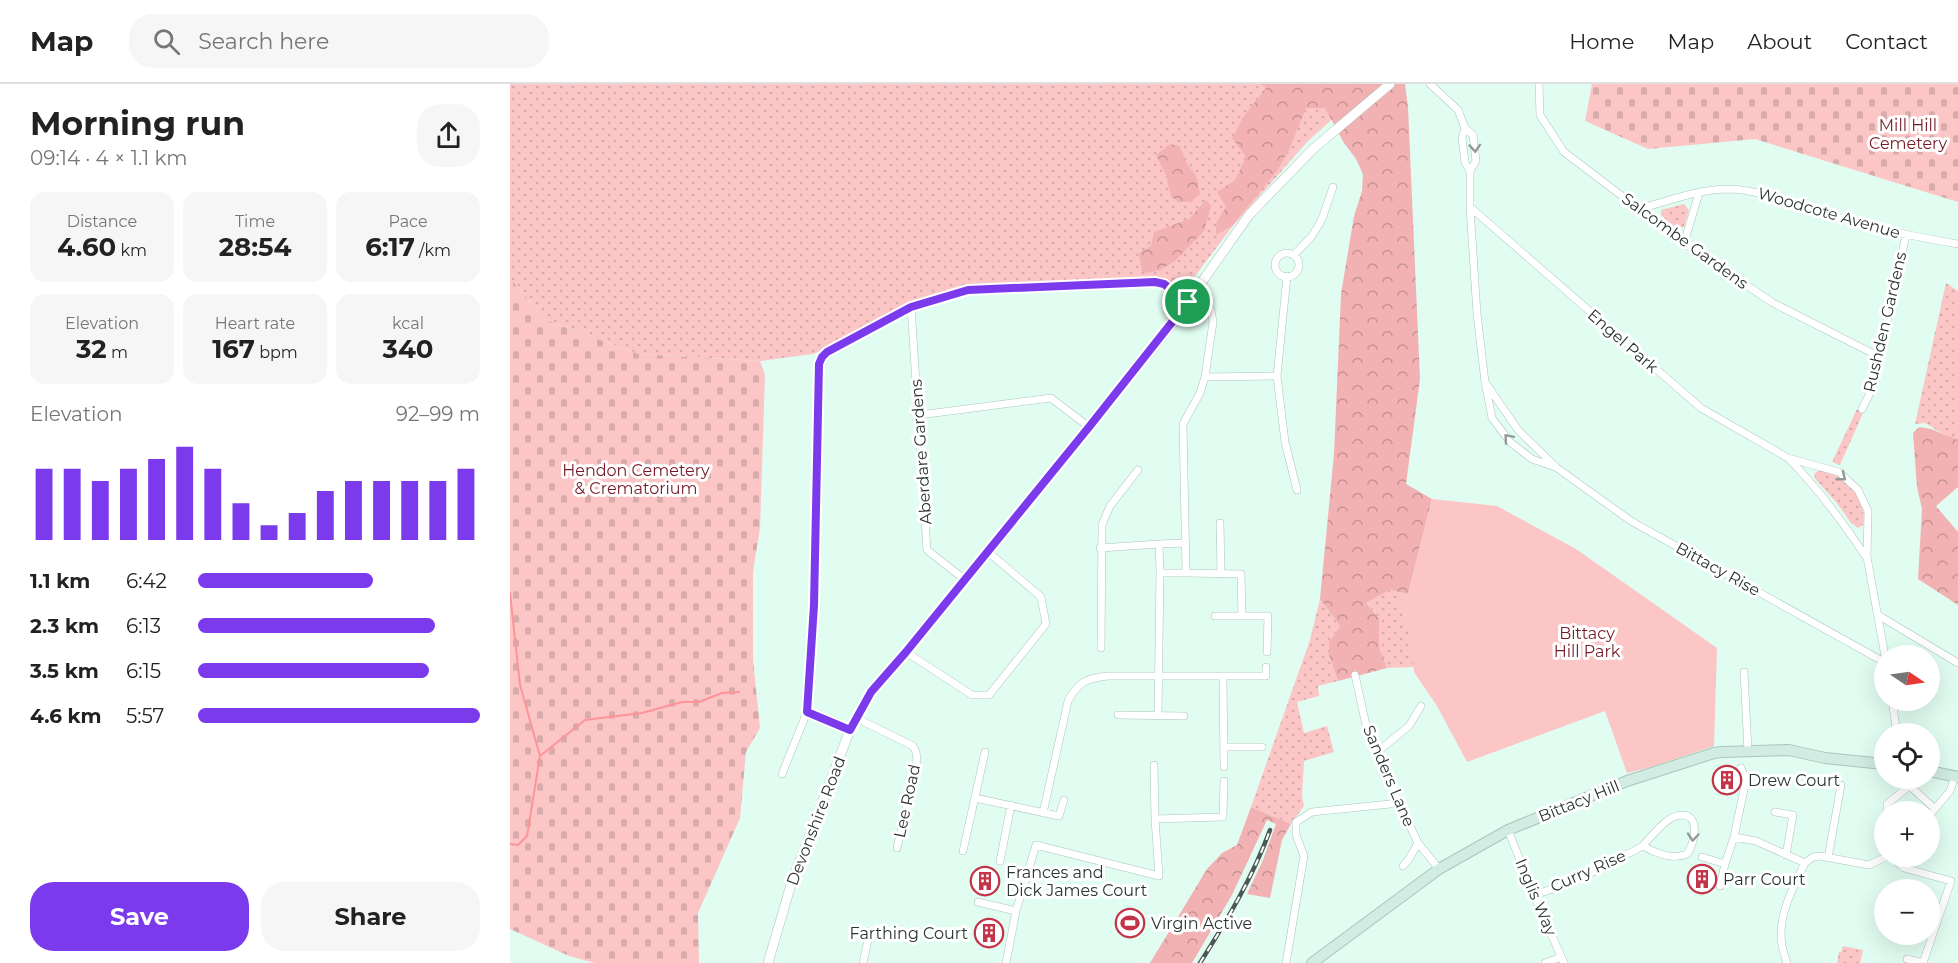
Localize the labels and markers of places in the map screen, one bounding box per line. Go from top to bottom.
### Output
pin [1162,276,1213,327]
building icon: Drew Court [1711,764,1743,796]
place label: Drew Court [1748,771,1841,790]
place label: Frances and Dick James Court [1006,863,1148,900]
building icon: Parr Court [1686,863,1718,895]
building icon: Frances and Dick James Court [969,865,1001,897]
place label: Parr Court [1723,870,1806,889]
sports icon: Virgin Active [1114,907,1146,939]
place label: Virgin Active [1151,914,1252,933]
building icon: Farthing Court [973,917,1005,949]
place label: Farthing Court [850,924,969,943]

